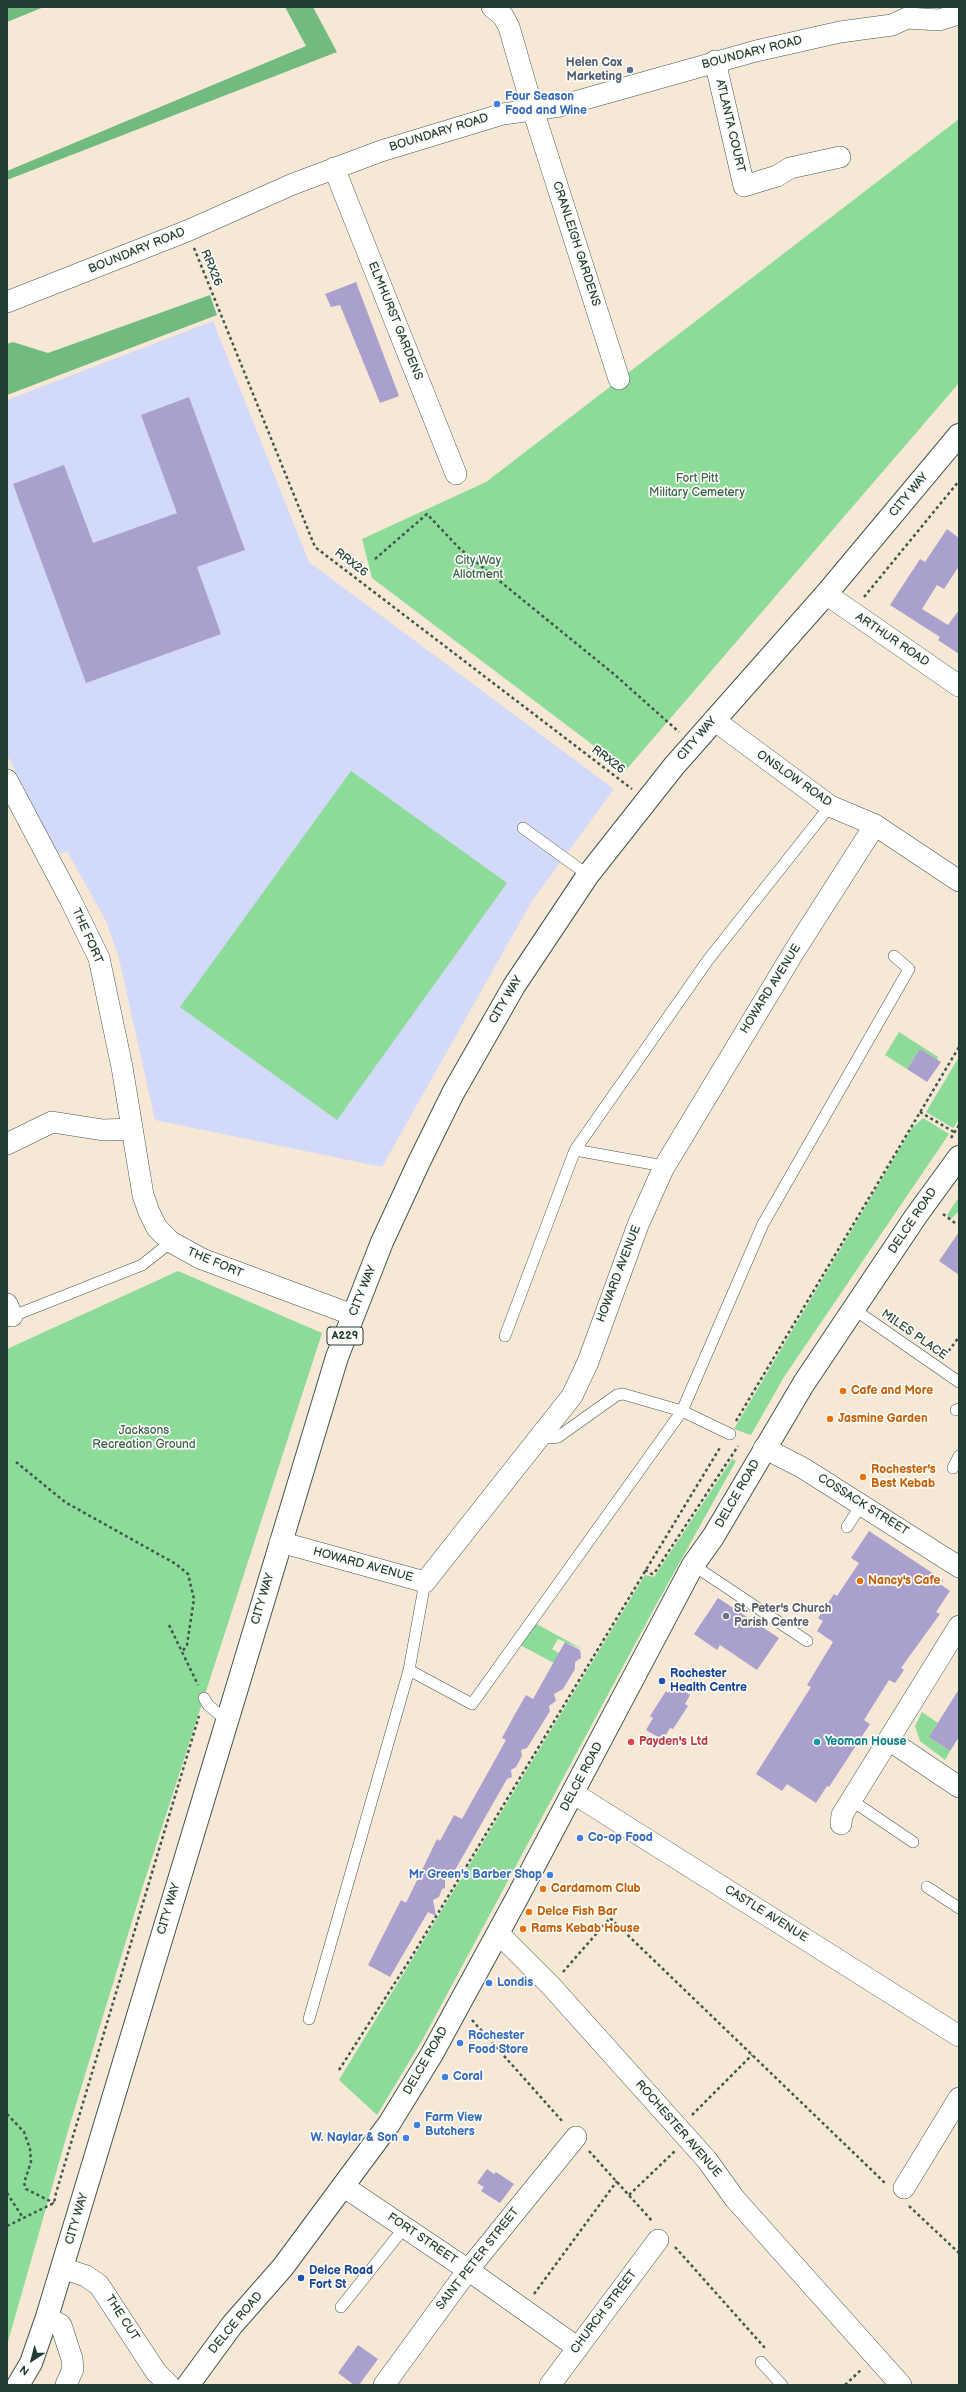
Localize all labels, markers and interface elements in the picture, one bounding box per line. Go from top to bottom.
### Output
street label: BOUNDARY ROAD [700,34,804,72]
place label: Helen Cox Marketing [566,56,622,84]
marker: Helen Cox Marketing [625,65,635,75]
street label: ATLANTA COURT [712,78,748,174]
place label: Four Season Food and Wine [505,90,587,118]
marker: Four Season Food and Wine [492,99,502,109]
street label: BOUNDARY ROAD [388,111,490,155]
street label: CRANLEIGH GARDENS [549,180,603,308]
street label: BOUNDARY ROAD [87,225,187,277]
street label: RRX26 [197,248,225,288]
street label: ELMHURST GARDENS [365,260,425,382]
street label: CITY WAY [886,470,932,520]
park label: Fort Pitt Military Cemetery [649,472,745,500]
street label: RRX26 [331,546,371,580]
park label: City Way Allotment [453,554,503,582]
street label: ARTHUR ROAD [852,610,932,670]
street label: CITY WAY [674,714,720,764]
street label: RRX26 [588,743,628,777]
street label: ONSLOW ROAD [754,748,834,810]
street label: THE FORT [68,906,106,966]
street label: HOWARD AVENUE [738,942,804,1036]
street label: CITY WAY [486,974,526,1026]
street label: DELCE ROAD [886,1185,940,1257]
street label: HOWARD AVENUE [594,1223,644,1325]
street label: THE FORT [185,1245,245,1281]
street label: CITY WAY [346,1264,380,1318]
street label: MILES PLACE [878,1307,950,1363]
road number: A229 [327,1327,363,1345]
place label: Cafe and More [851,1384,933,1398]
marker: Cafe and More [838,1386,848,1396]
place label: Jasmine Garden [838,1412,928,1426]
marker: Jasmine Garden [825,1414,835,1424]
park label: Jacksons Recreation Ground [92,1424,196,1452]
street label: DELCE ROAD [713,1457,763,1531]
place label: Rochester's Best Kebab [871,1463,936,1491]
street label: COSSACK STREET [815,1471,911,1539]
marker: Rochester's Best Kebab [858,1472,868,1482]
street label: HOWARD AVENUE [311,1545,415,1585]
street label: CITY WAY [248,1572,278,1626]
place label: Nancy's Cafe [868,1574,940,1588]
marker: Nancy's Cafe [855,1576,865,1586]
place label: St. Peter's Church Parish Centre [734,1602,831,1630]
marker: St. Peter's Church Parish Centre [721,1611,731,1621]
place label: Rochester Health Centre [670,1667,747,1695]
marker: Rochester Health Centre [657,1676,667,1686]
place label: Payden's Ltd [639,1735,708,1749]
place label: Yeoman House [825,1735,906,1749]
marker: Payden's Ltd [626,1737,636,1747]
marker: Yeoman House [812,1737,822,1747]
street label: DELCE ROAD [558,1740,606,1814]
place label: Co-op Food [588,1831,653,1845]
marker: Co-op Food [575,1833,585,1843]
place label: Mr Green's Barber Shop [409,1868,542,1882]
marker: Mr Green's Barber Shop [545,1870,555,1880]
street label: CITY WAY [154,1882,184,1936]
place label: Cardamom Club [551,1882,641,1896]
street label: CASTLE AVENUE [722,1883,810,1945]
marker: Cardamom Club [538,1884,548,1894]
place label: Delce Fish Bar [537,1905,618,1919]
marker: Delce Fish Bar [524,1907,534,1917]
place label: Rams Kebab House [531,1922,640,1936]
marker: Rams Kebab House [518,1924,528,1934]
place label: Londis [497,1976,533,1990]
marker: Londis [484,1978,494,1988]
street label: DELCE ROAD [401,2024,451,2098]
place label: Rochester Food Store [468,2029,528,2057]
marker: Rochester Food Store [455,2038,465,2048]
place label: Coral [453,2070,483,2084]
marker: Coral [440,2072,450,2082]
street label: ROCHESTER AVENUE [632,2077,724,2181]
place label: Farm View Butchers [425,2111,482,2139]
marker: Farm View Butchers [412,2120,422,2130]
place label: W. Naylar & Son [311,2131,398,2145]
marker: W. Naylar & Son [401,2133,411,2143]
street label: CITY WAY [62,2192,92,2246]
street label: SAINT PETER STREET [434,2205,522,2313]
street label: FORT STREET [384,2210,460,2268]
place label: Delce Road Fort St [309,2264,373,2292]
street label: CHURCH STREET [568,2267,640,2357]
marker: Delce Road Fort St [296,2273,306,2283]
street label: DELCE ROAD [206,2289,266,2357]
street label: THE CUT [102,2292,142,2344]
north arrow [12,2340,52,2380]
text: N [17,2362,32,2378]

